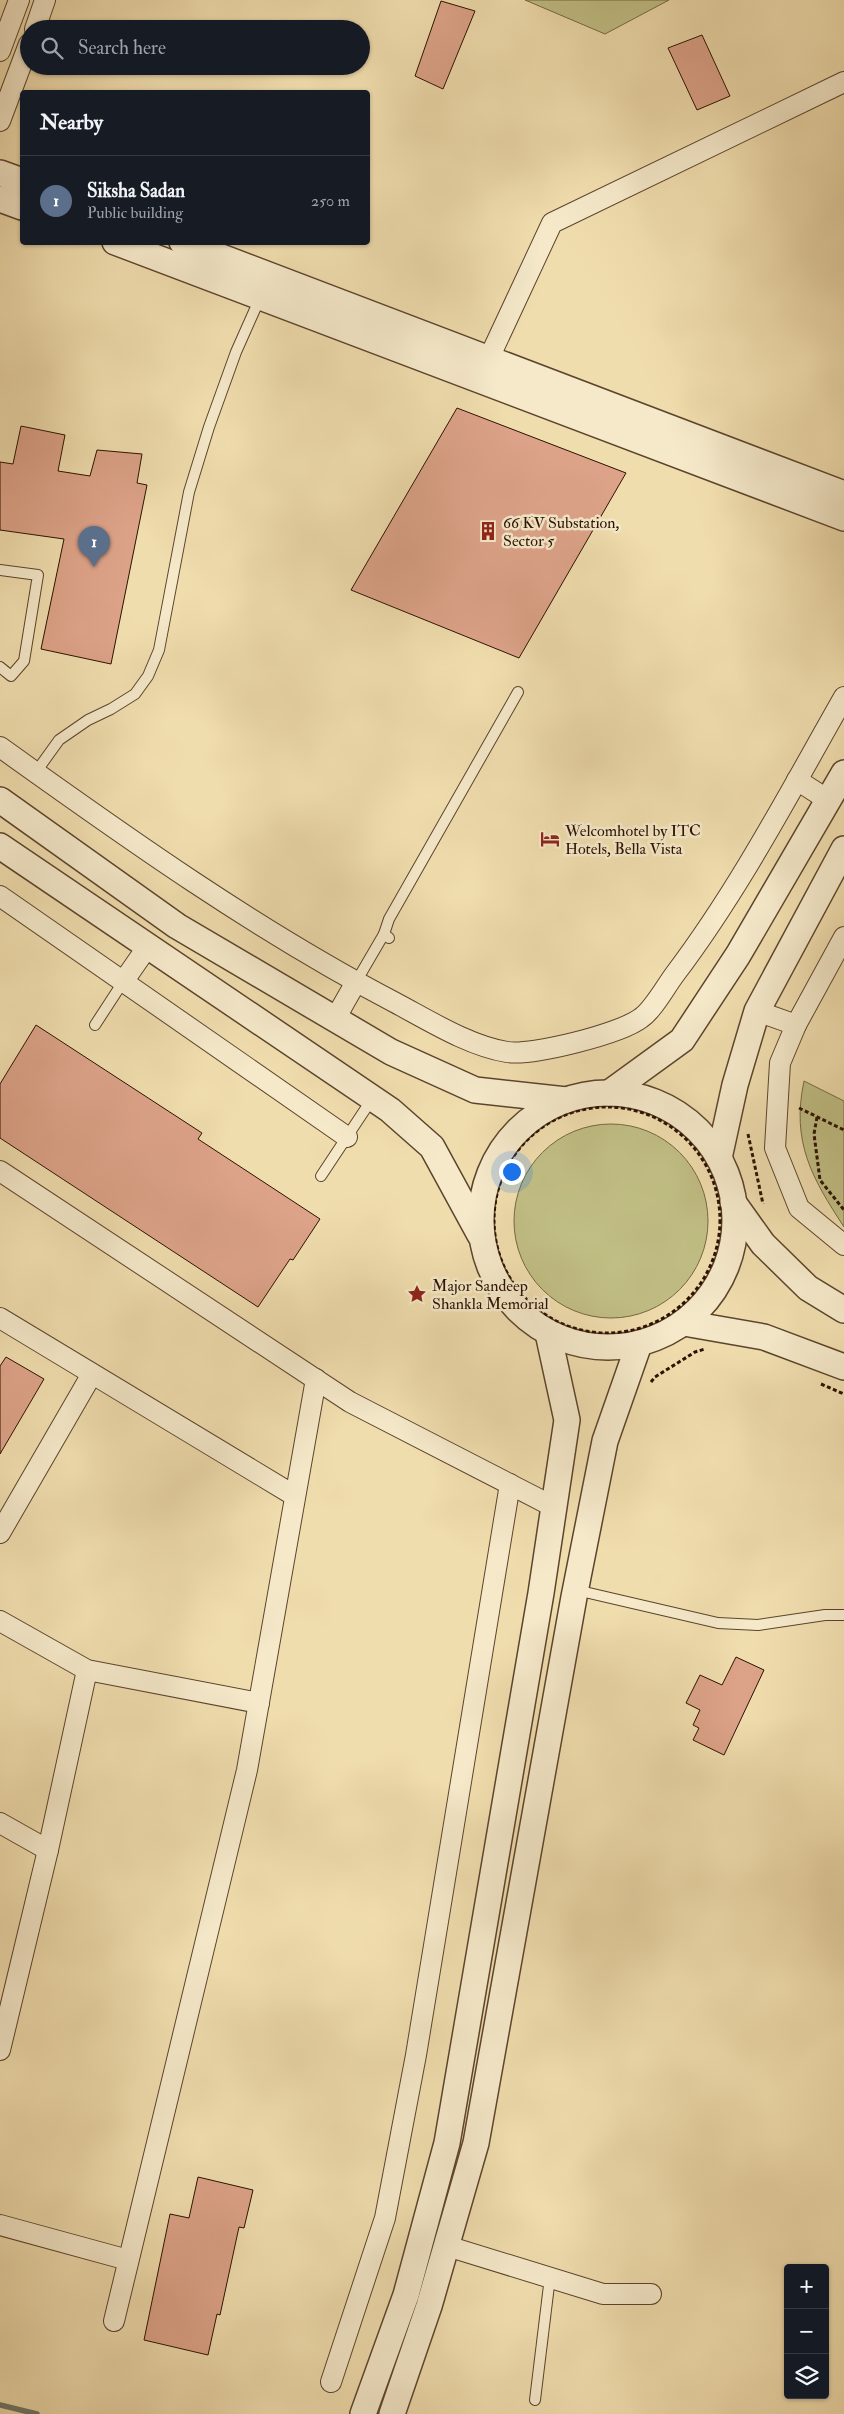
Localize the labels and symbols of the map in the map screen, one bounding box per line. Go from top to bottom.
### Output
place label: 66 KV Substation, Sector 5 [503,513,620,551]
building icon: 66 KV Substation, Sector 5 [477,520,499,542]
pin: 1 [78,526,110,567]
place label: Welcomhotel by ITC Hotels, Bella Vista [564,821,701,859]
hotel icon: Welcomhotel by ITC Hotels, Bella Vista [539,828,561,850]
your location [499,1159,525,1185]
place label: Major Sandeep Shankla Memorial [432,1276,549,1314]
place icon: Major Sandeep Shankla Memorial [406,1283,428,1305]

